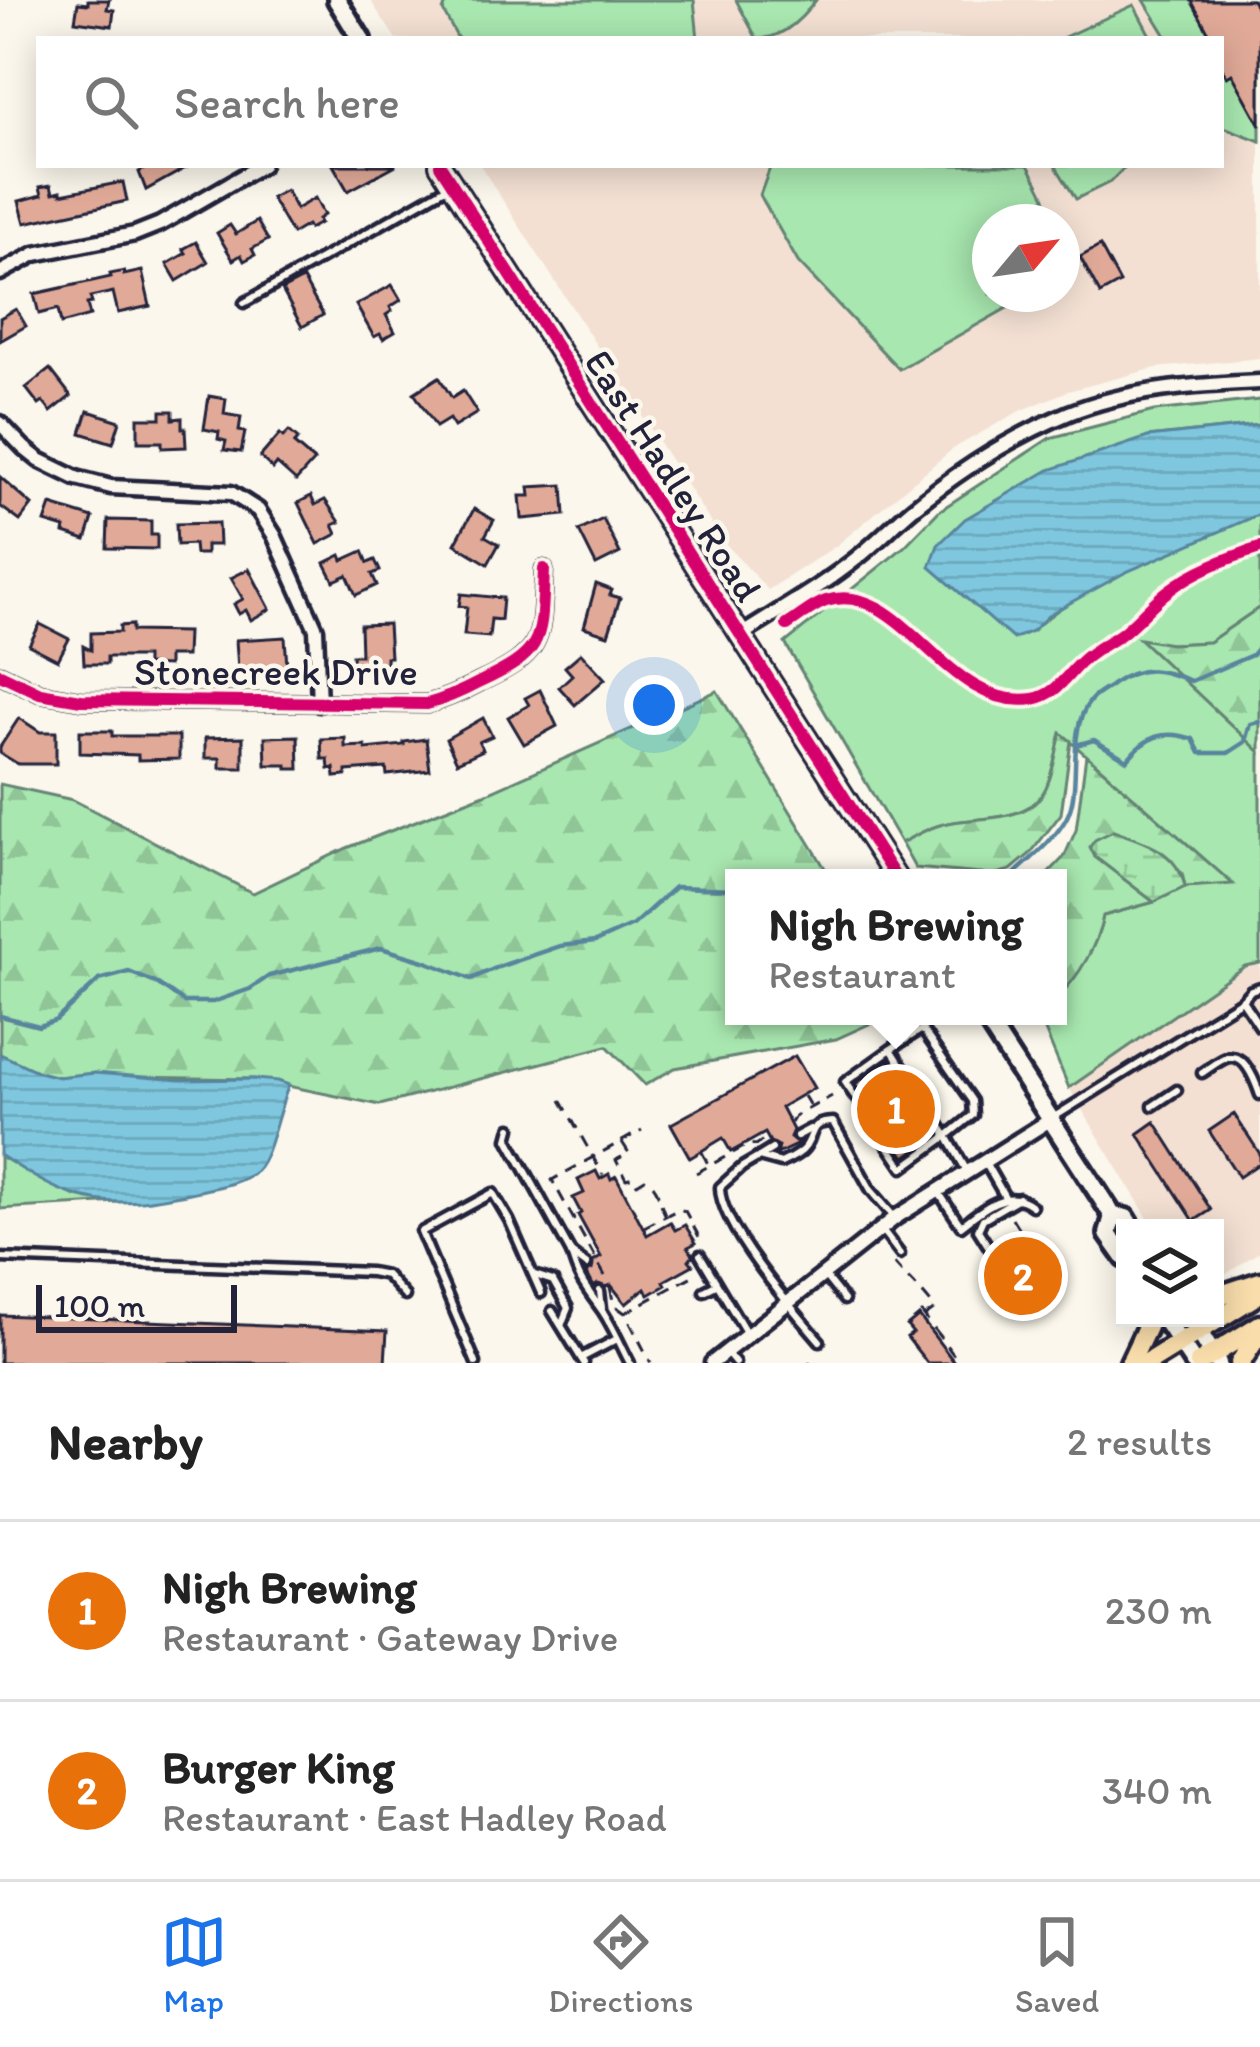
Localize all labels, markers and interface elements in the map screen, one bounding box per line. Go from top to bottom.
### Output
search box [36,36,1224,168]
icon: search [78,69,144,135]
text: Search here [174,75,400,129]
north arrow [972,204,1080,312]
street label: East Hadley Road [575,341,772,610]
street label: Stonecreek Drive [134,648,418,695]
your location [624,675,684,735]
popup [725,869,1067,1025]
text: Nigh Brewing [769,897,1023,951]
text: Restaurant [769,951,956,998]
pin: 1 [857,1064,935,1154]
map controls [1116,1219,1224,1327]
button: layers [1116,1219,1224,1327]
pin: 2 [984,1231,1062,1321]
scale bar [36,1279,237,1332]
text: 100 m [54,1286,145,1325]
text: Nearby [48,1411,203,1472]
text: 2 results [1067,1418,1212,1465]
text: Nigh Brewing [162,1560,417,1614]
text: 1 [78,1587,96,1634]
text: 230 m [1105,1587,1212,1634]
text: Restaurant · Gateway Drive [162,1614,618,1661]
text: Burger King [162,1740,395,1794]
text: 2 [77,1767,97,1814]
text: 340 m [1102,1767,1212,1814]
text: Restaurant · East Hadley Road [162,1794,667,1841]
tab: Map [161,1909,227,2020]
tab: Directions [548,1909,693,2020]
tab: Saved [1015,1909,1099,2020]

